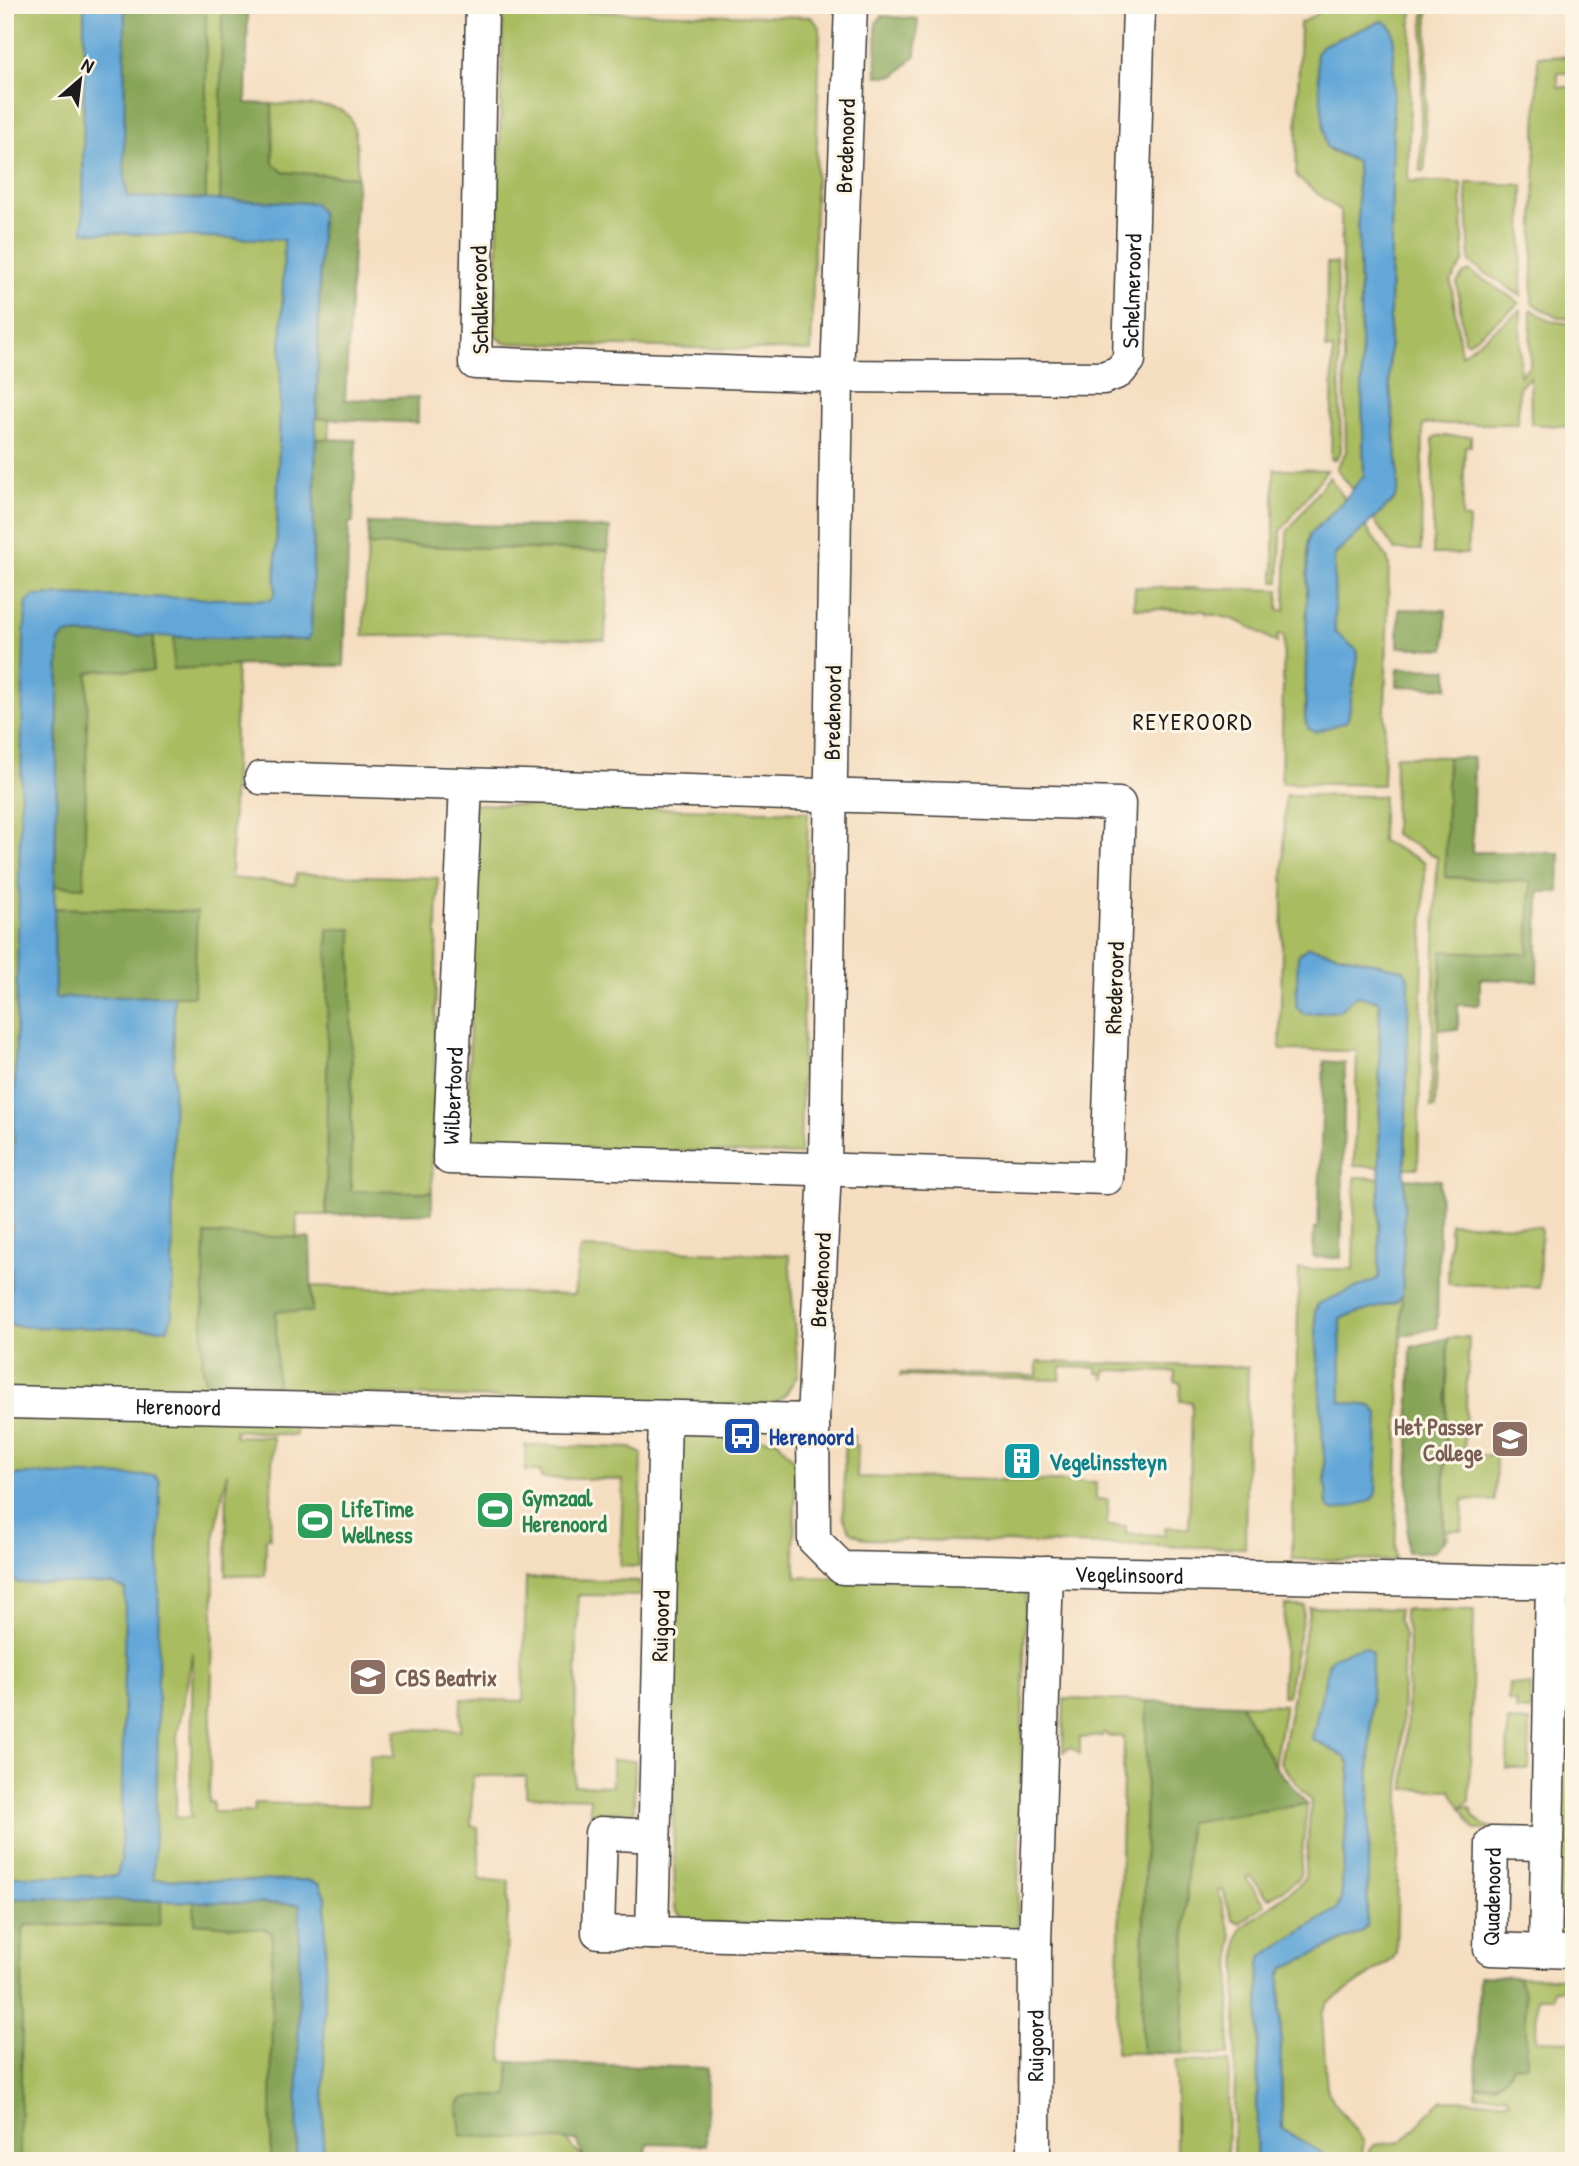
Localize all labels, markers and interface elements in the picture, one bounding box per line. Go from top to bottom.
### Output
north arrow [46,46,116,116]
text: N [77,51,99,79]
street label: Bredenoord [828,98,862,194]
street label: Schelmeroord [1114,233,1148,349]
street label: Schalkeroord [463,246,495,354]
street label: Bredenoord [816,665,848,761]
district label: REYEROORD [1133,705,1253,737]
street label: Rhederoord [1097,941,1131,1035]
street label: Wilbertoord [434,1047,470,1145]
street label: Bredenoord [802,1232,838,1328]
street label: Herenoord [135,1389,221,1422]
place label: Het Passer College [1394,1411,1484,1469]
bus stop icon: Herenoord [721,1415,763,1457]
school or university icon: Het Passer College [1489,1418,1531,1460]
place label: Herenoord [769,1421,854,1452]
building icon: Vegelinssteyn [1001,1440,1043,1482]
place label: Vegelinssteyn [1049,1446,1167,1478]
place label: Gymzaal Herenoord [522,1482,607,1539]
sports icon: Gymzaal Herenoord [474,1489,516,1531]
place label: LifeTime Wellness [342,1493,415,1550]
sports icon: LifeTime Wellness [294,1500,336,1542]
street label: Vegelinsoord [1074,1557,1183,1590]
street label: Ruigoord [643,1590,677,1662]
school or university icon: CBS Beatrix [347,1656,389,1698]
place label: CBS Beatrix [395,1662,497,1693]
street label: Quadenoord [1475,1848,1507,1946]
street label: Ruigoord [1019,2010,1050,2082]

